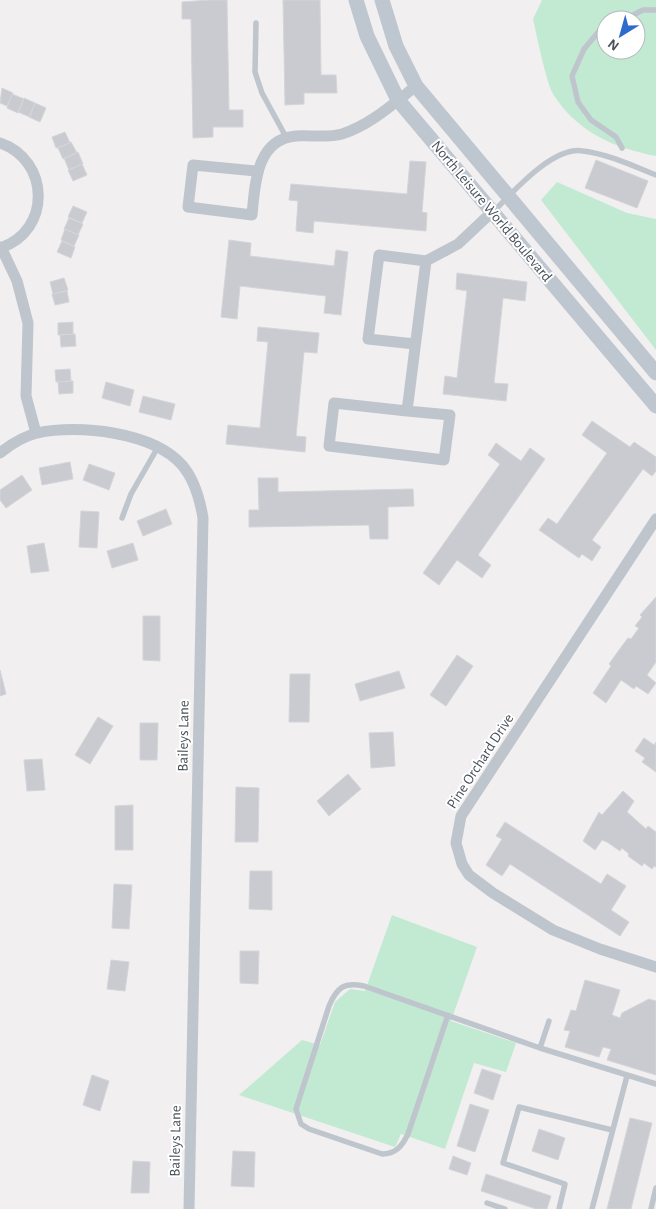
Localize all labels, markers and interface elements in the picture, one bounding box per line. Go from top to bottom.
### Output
north arrow [596,10,646,60]
text: N [606,36,622,53]
street label: North Leisure World Boulevard [428,138,555,285]
street label: Baileys Lane [175,700,192,772]
street label: Pine Orchard Drive [444,711,517,811]
street label: Baileys Lane [167,1105,184,1177]

